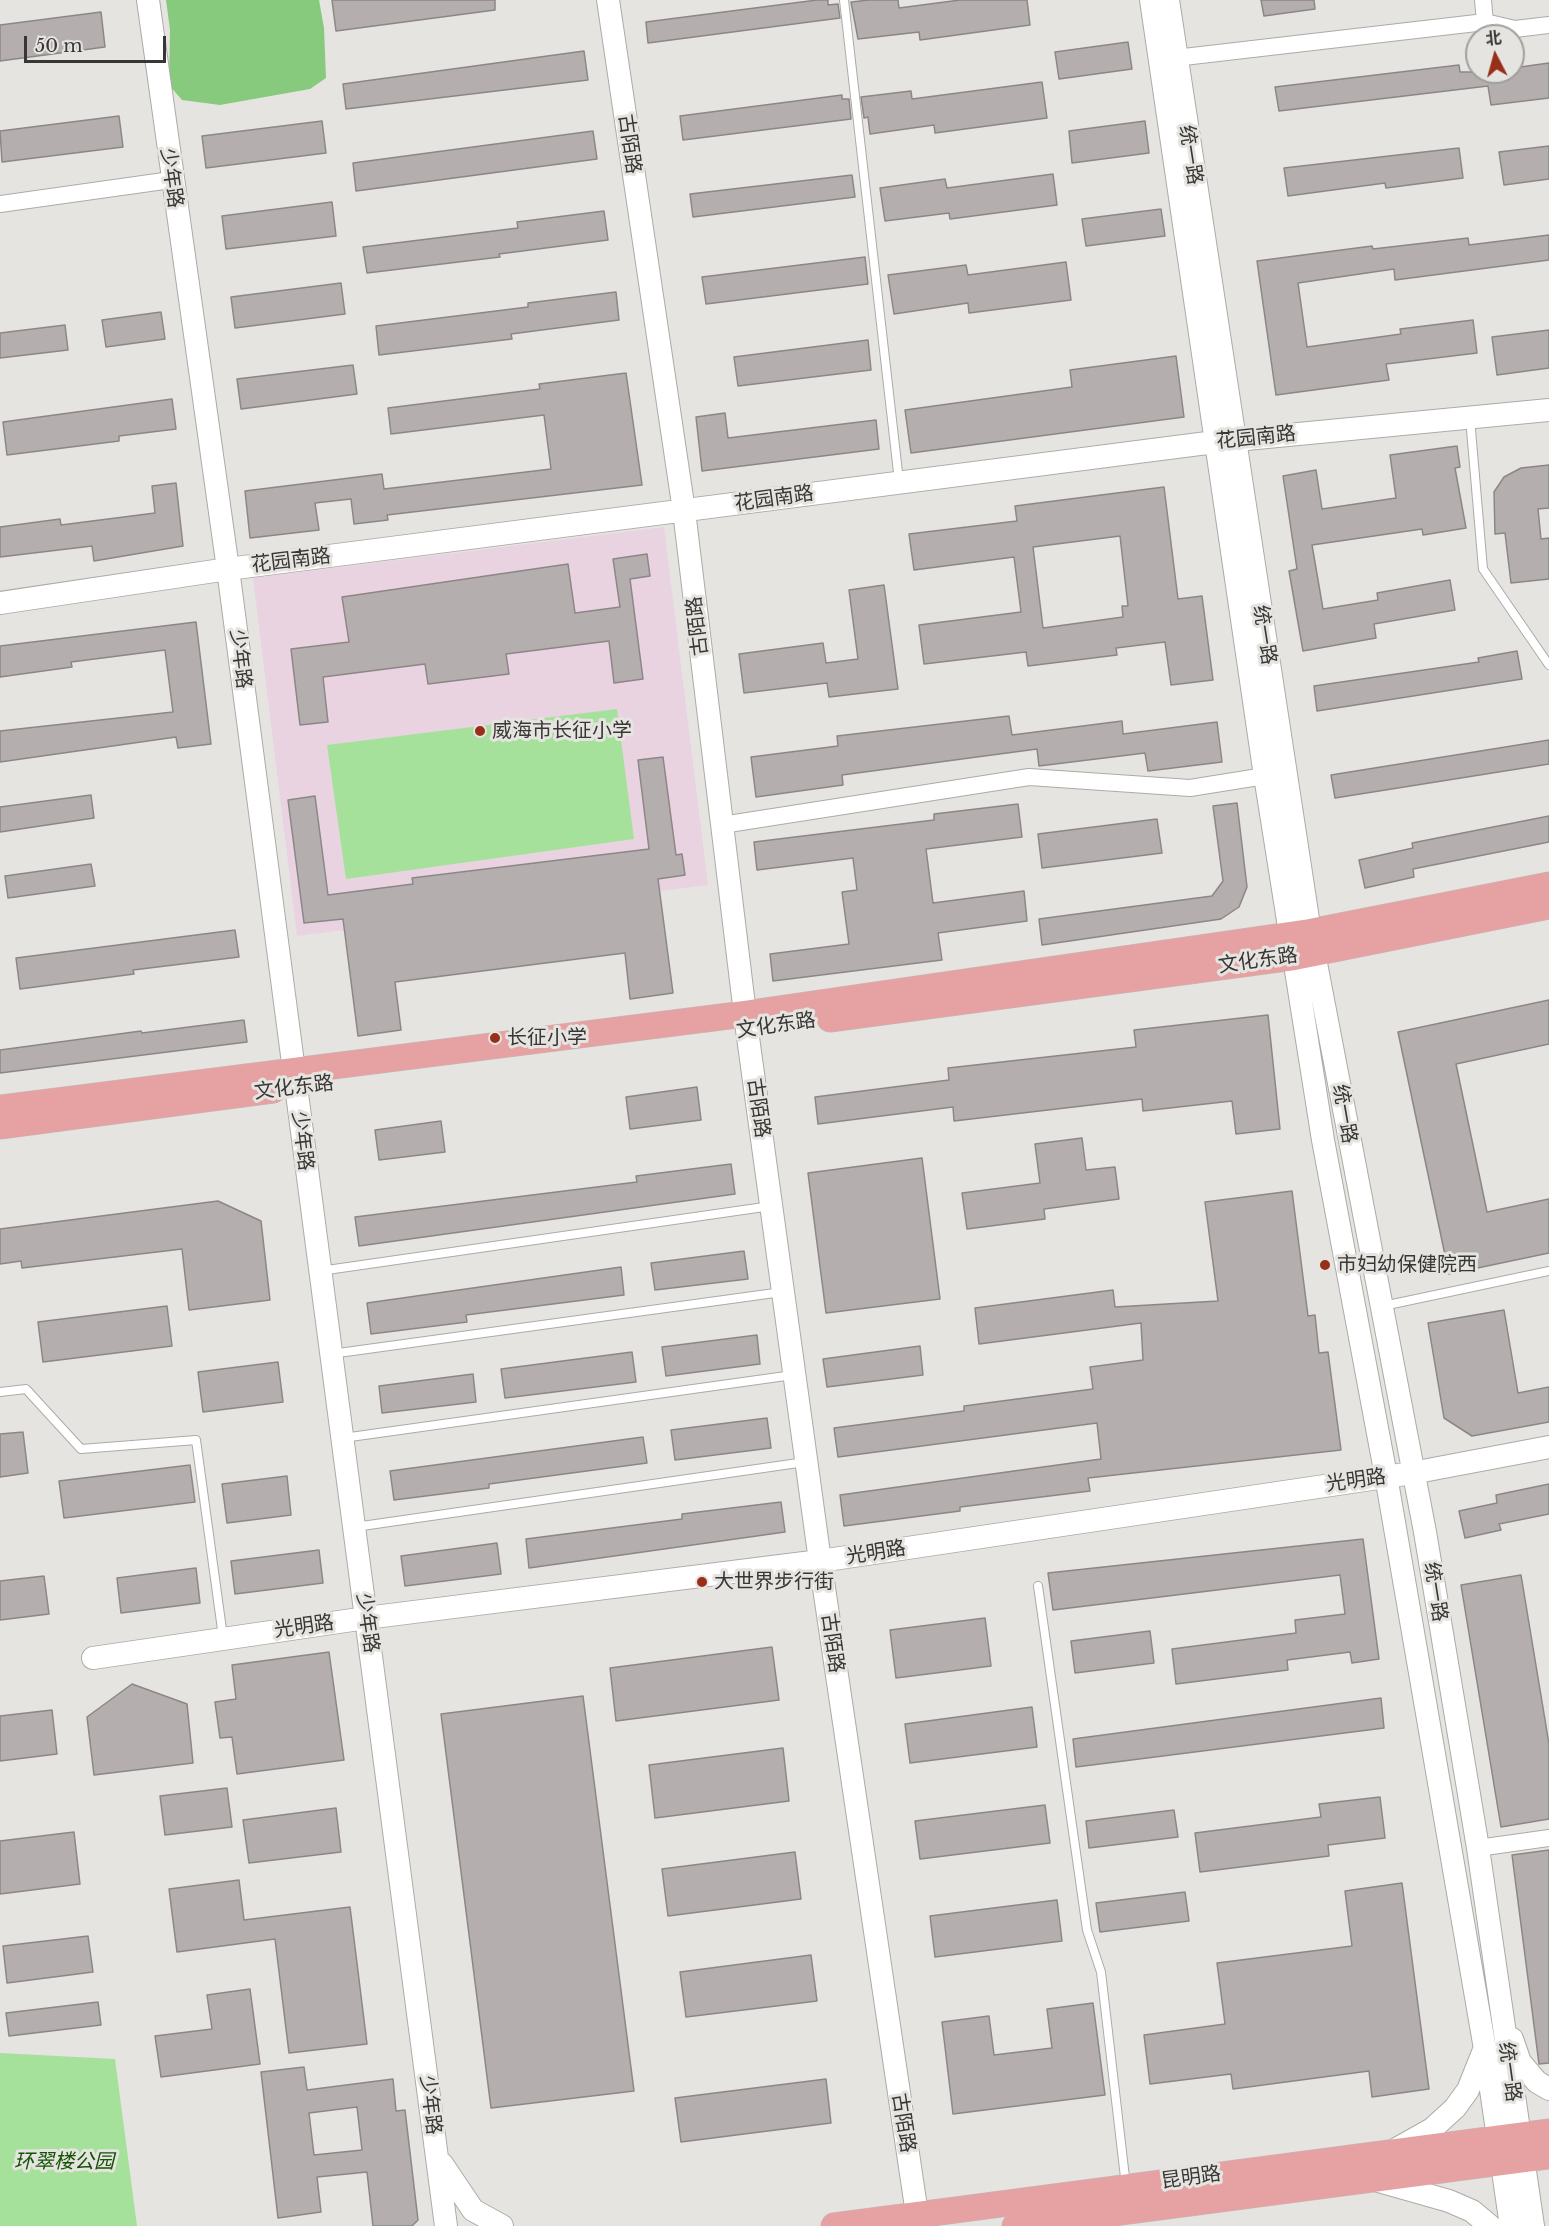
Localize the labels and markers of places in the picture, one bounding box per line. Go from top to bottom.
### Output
place label: 威海市长征小学 [492,719,632,743]
marker: 威海市长征小学 [473,724,487,738]
place label: 长征小学 [507,1026,587,1050]
marker: 长征小学 [488,1031,502,1045]
place label: 市妇幼保健院西 [1337,1253,1477,1277]
marker: 市妇幼保健院西 [1318,1258,1332,1272]
place label: 大世界步行街 [714,1570,834,1594]
marker: 大世界步行街 [695,1575,709,1589]

